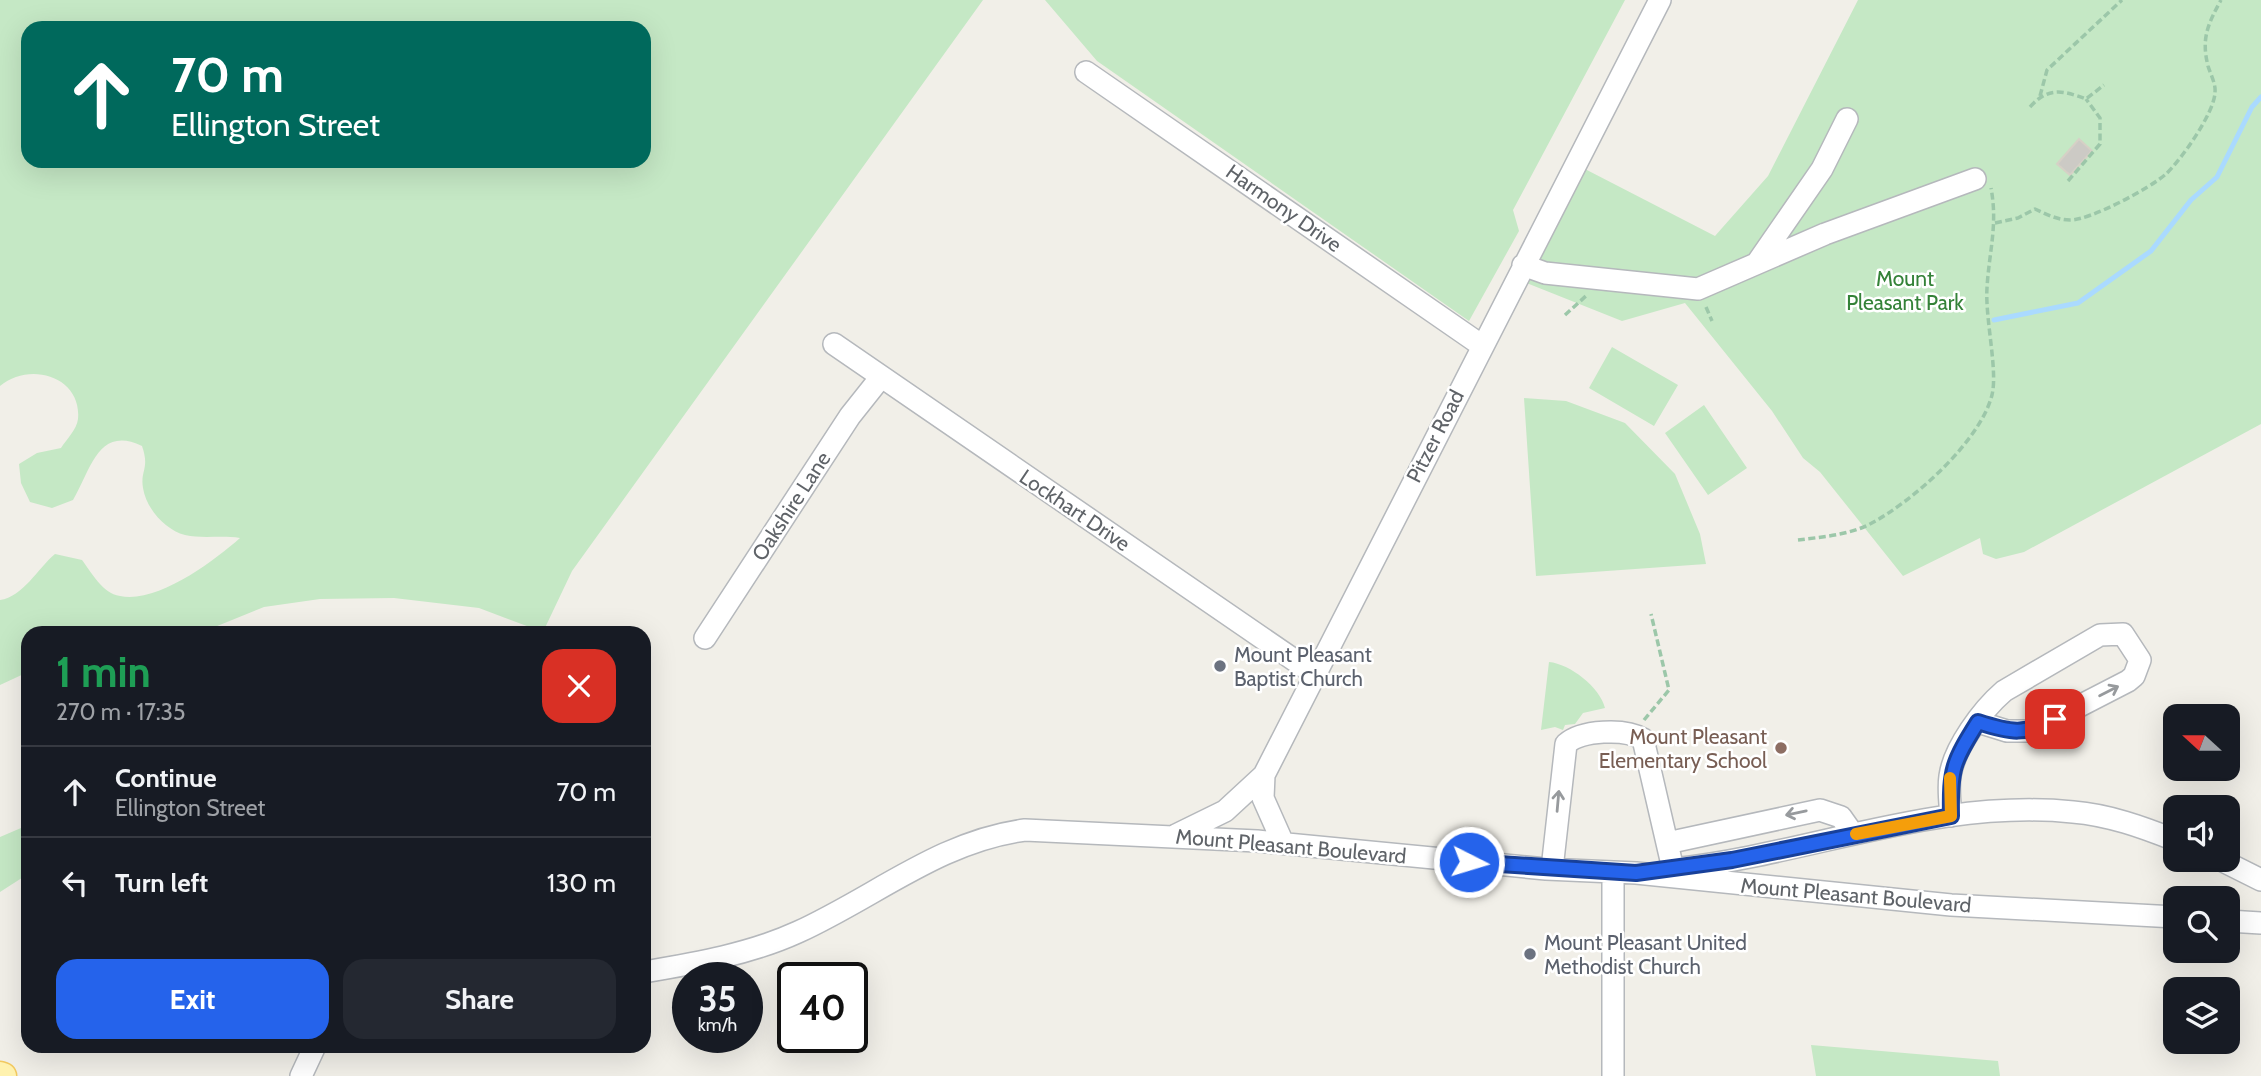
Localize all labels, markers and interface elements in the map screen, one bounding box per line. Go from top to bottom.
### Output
text: 70 m [171,45,284,104]
icon: ahead [56,49,147,140]
text: Ellington Street [171,105,380,144]
street label: Harmony Drive [1221,159,1347,257]
park label: Mount Pleasant Park [1846,266,1964,315]
street label: Pitzer Road [1401,385,1469,487]
street label: Oakshire Lane [746,447,836,565]
street label: Lockhart Drive [1015,464,1135,556]
place label: Mount Pleasant Baptist Church [1234,642,1372,691]
text: 1 min [56,646,151,698]
button: close [542,649,616,723]
marker: Mount Pleasant Baptist Church [1212,658,1228,674]
one-way arrow [2098,684,2119,698]
pin [2025,689,2085,749]
text: 270 m · 17:35 [56,698,185,726]
icon: arrive [2036,700,2074,738]
north arrow [2163,704,2240,780]
map controls [2163,704,2240,1054]
place label: Mount Pleasant Elementary School [1599,724,1767,773]
marker: Mount Pleasant Elementary School [1773,740,1789,756]
text: Continue [115,762,217,794]
icon: ahead [56,773,94,811]
text: 70 m [556,776,616,808]
one-way arrow [1552,790,1565,813]
text: Ellington Street [115,794,265,822]
button: sound [2163,795,2240,872]
one-way arrow [1785,807,1808,820]
street label: Mount Pleasant Boulevard [1175,823,1407,869]
position arrow [1432,825,1506,899]
icon: left [56,864,94,902]
text: Turn left [115,867,208,899]
text: 130 m [547,867,616,899]
street label: Mount Pleasant Boulevard [1740,872,1972,918]
button: search [2163,886,2240,963]
place label: Mount Pleasant United Methodist Church [1544,930,1747,979]
marker: Mount Pleasant United Methodist Church [1522,946,1538,962]
button: Exit [56,959,329,1039]
button: Share [343,959,616,1039]
speed limit sign: 40 [777,962,868,1053]
text: 35 [699,977,736,1020]
button: layers [2163,977,2240,1054]
text: km/h [698,1014,737,1036]

